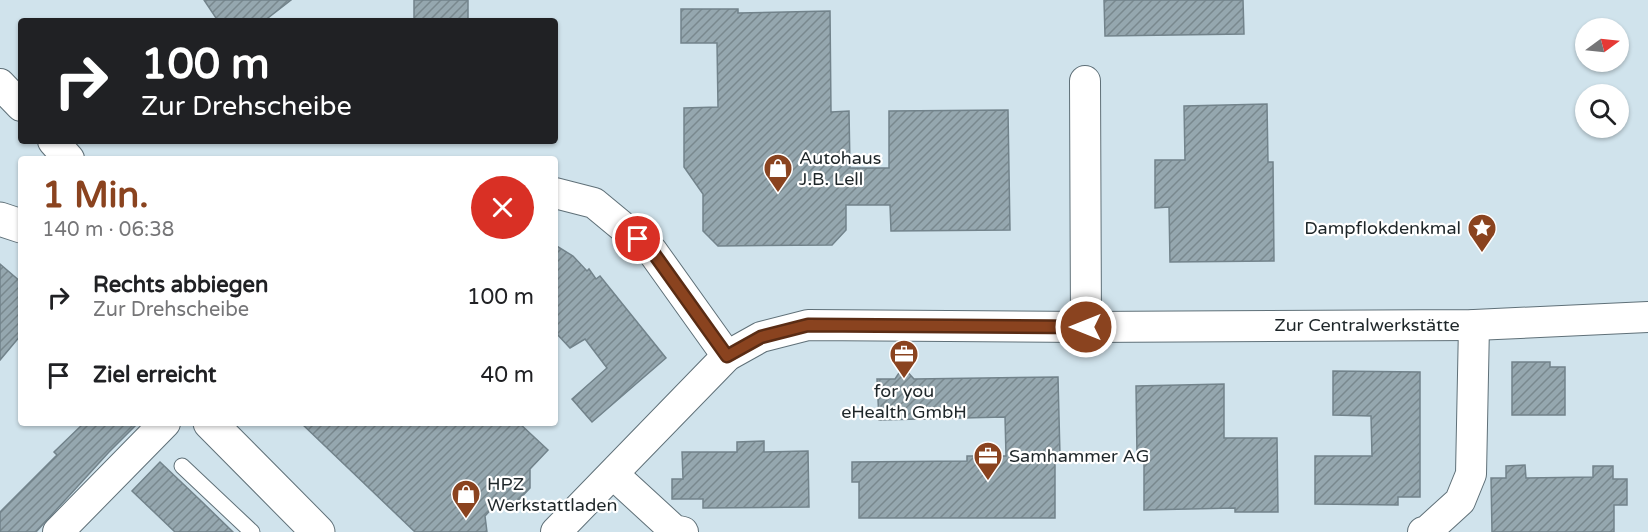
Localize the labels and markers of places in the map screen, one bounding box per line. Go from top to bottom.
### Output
place label: Autohaus J.B. Lell [799,147,881,190]
shop icon: Autohaus J.B. Lell [762,152,794,194]
place icon: Dampflokdenkmal [1466,212,1498,254]
pin [612,213,663,264]
place label: Dampflokdenkmal [1304,217,1461,239]
office icon: for you eHealth GmbH [888,338,920,380]
place label: for you eHealth GmbH [841,380,967,423]
office icon: Samhammer AG [972,440,1004,482]
place label: Samhammer AG [1009,445,1149,467]
place label: HPZ Werkstattladen [487,473,617,516]
shop icon: HPZ Werkstattladen [450,478,482,520]

